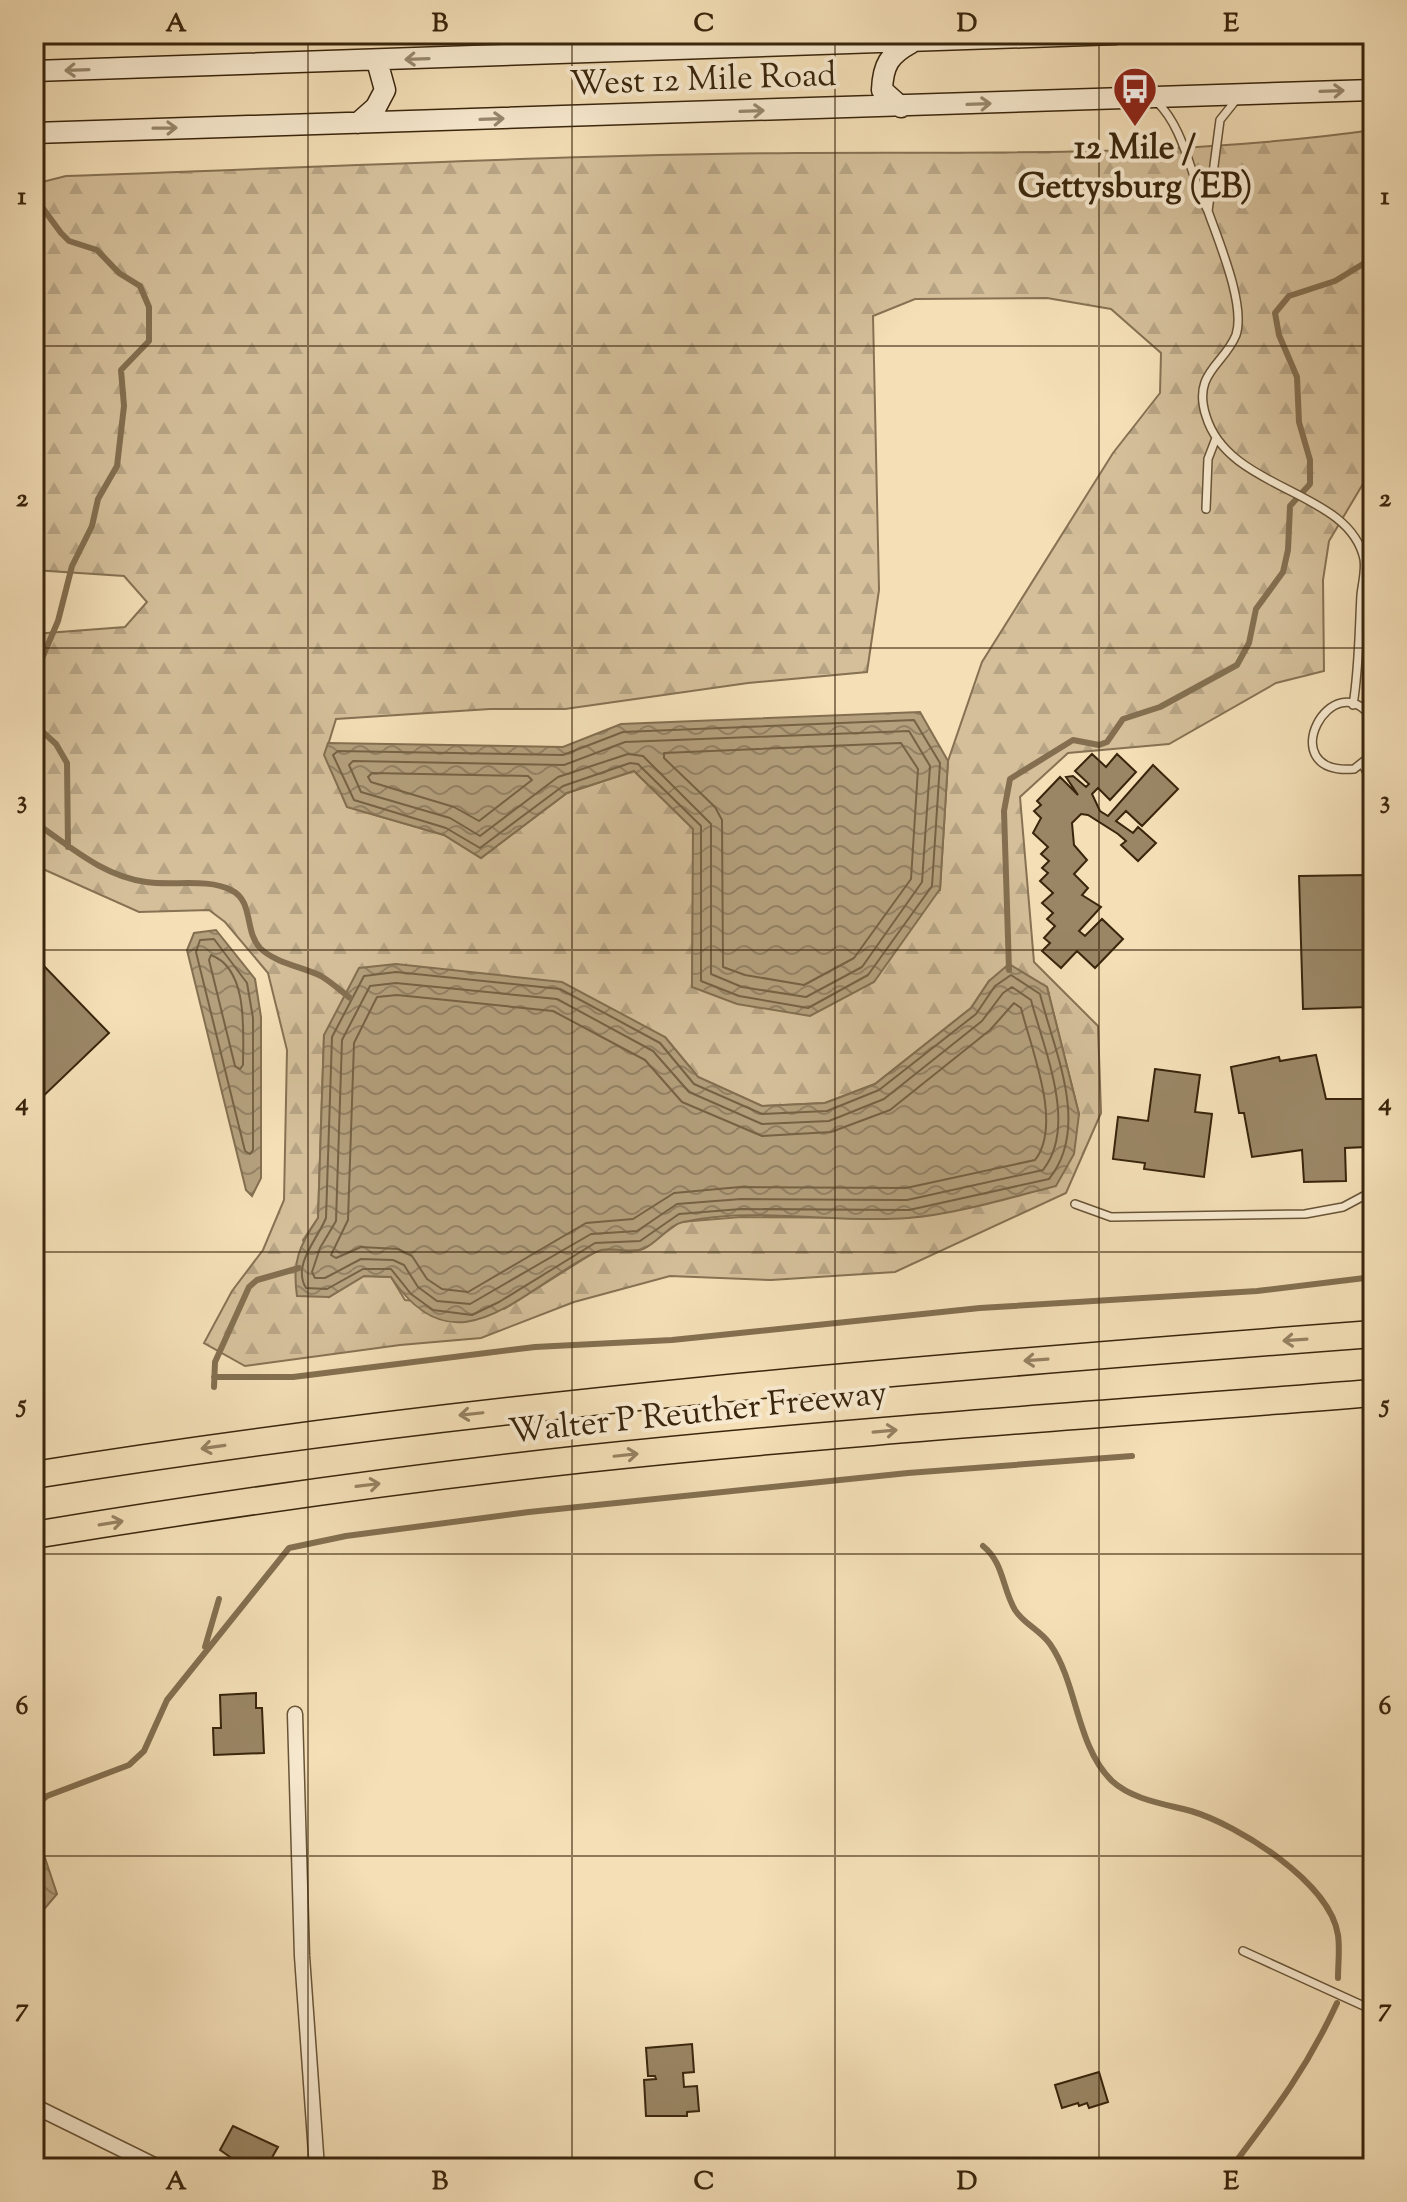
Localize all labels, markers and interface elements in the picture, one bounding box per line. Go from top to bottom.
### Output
text: A [165,6,187,43]
text: B [432,6,449,43]
text: C [694,6,714,43]
text: D [957,6,977,43]
text: E [1223,6,1239,43]
one-way arrow [404,52,431,67]
street label: West 12 Mile Road [569,52,837,110]
one-way arrow [64,62,91,77]
bus stop icon: 12 Mile / Gettysburg (EB) [1111,65,1159,128]
one-way arrow [1318,84,1345,99]
one-way arrow [965,96,992,111]
one-way arrow [738,103,765,119]
one-way arrow [478,111,505,127]
one-way arrow [151,120,178,136]
place label: 12 Mile / Gettysburg (EB) [1018,125,1252,213]
text: 1 [18,179,27,216]
text: 1 [1381,179,1390,216]
text: 2 [16,481,29,518]
text: 2 [1379,481,1392,518]
text: 3 [17,783,27,820]
text: 3 [1380,783,1390,820]
text: 4 [14,1085,29,1122]
text: 4 [1377,1085,1392,1122]
one-way arrow [1282,1333,1309,1348]
one-way arrow [1023,1353,1050,1368]
street label: Walter P Reuther Freeway [506,1370,890,1458]
text: 5 [16,1387,27,1424]
text: 5 [1379,1387,1390,1424]
one-way arrow [458,1406,485,1421]
one-way arrow [871,1423,898,1438]
one-way arrow [201,1440,226,1455]
one-way arrow [613,1447,639,1462]
one-way arrow [354,1478,381,1493]
one-way arrow [98,1514,123,1529]
text: 6 [16,1689,29,1726]
text: 6 [1379,1689,1392,1726]
text: 7 [15,1991,29,2028]
text: 7 [1378,1991,1392,2028]
text: A [165,2164,187,2201]
text: B [432,2164,449,2201]
text: C [694,2164,714,2201]
text: D [957,2164,977,2201]
text: E [1223,2164,1239,2201]

